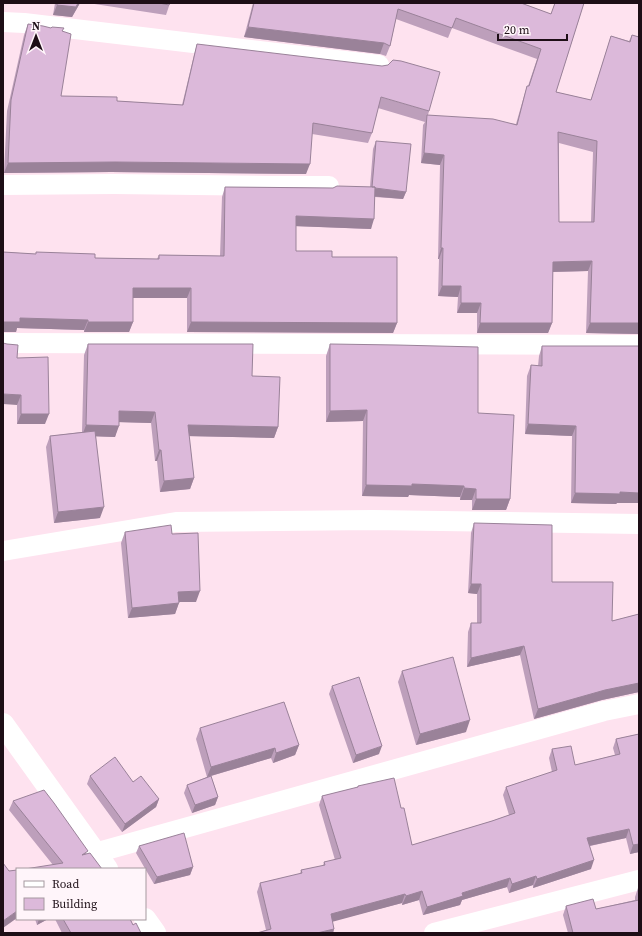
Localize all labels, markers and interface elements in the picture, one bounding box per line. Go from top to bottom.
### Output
north arrow [16,16,56,56]
scale bar [498,16,567,42]
text: N [32,19,40,34]
text: 20 m [504,22,530,38]
legend [16,868,146,920]
text: Road [52,876,79,892]
text: Building [52,896,97,912]

